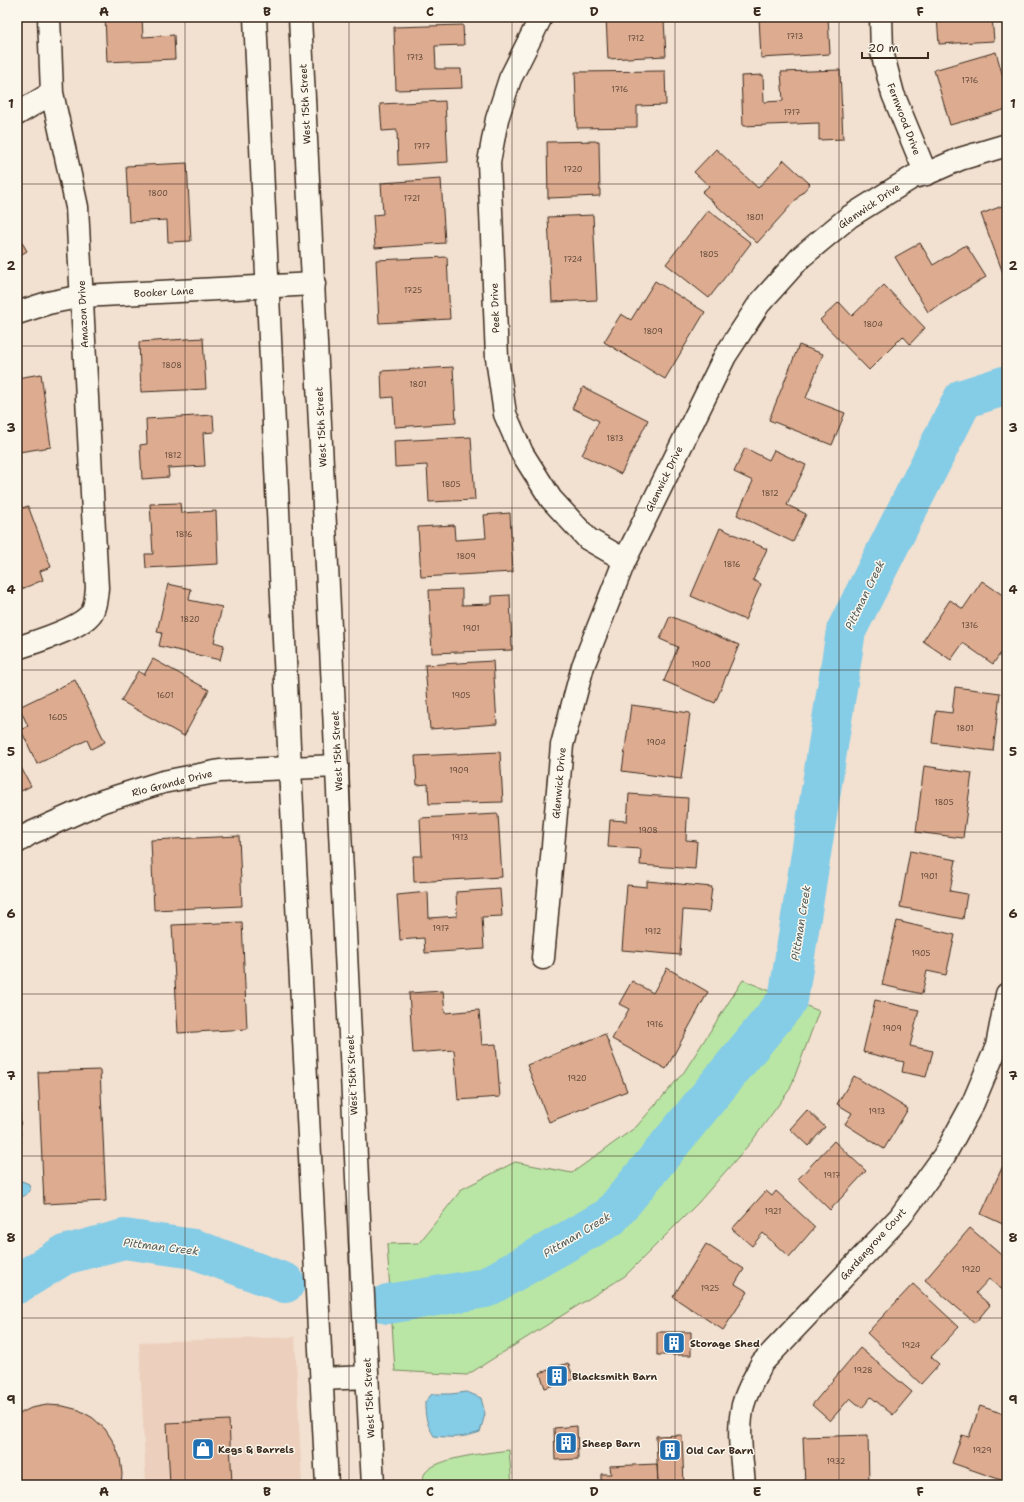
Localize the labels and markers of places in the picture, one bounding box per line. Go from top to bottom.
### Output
building icon: Storage Shed [661,1330,687,1356]
place label: Storage Shed [690,1337,760,1350]
building icon: Blacksmith Barn [544,1363,570,1389]
place label: Blacksmith Barn [572,1370,658,1383]
building icon: Sheep Barn [553,1430,579,1456]
shop icon: Kegs & Barrels [190,1436,216,1462]
place label: Sheep Barn [582,1437,641,1450]
building icon: Old Car Barn [657,1437,683,1463]
place label: Kegs & Barrels [218,1443,294,1456]
place label: Old Car Barn [686,1444,754,1457]

